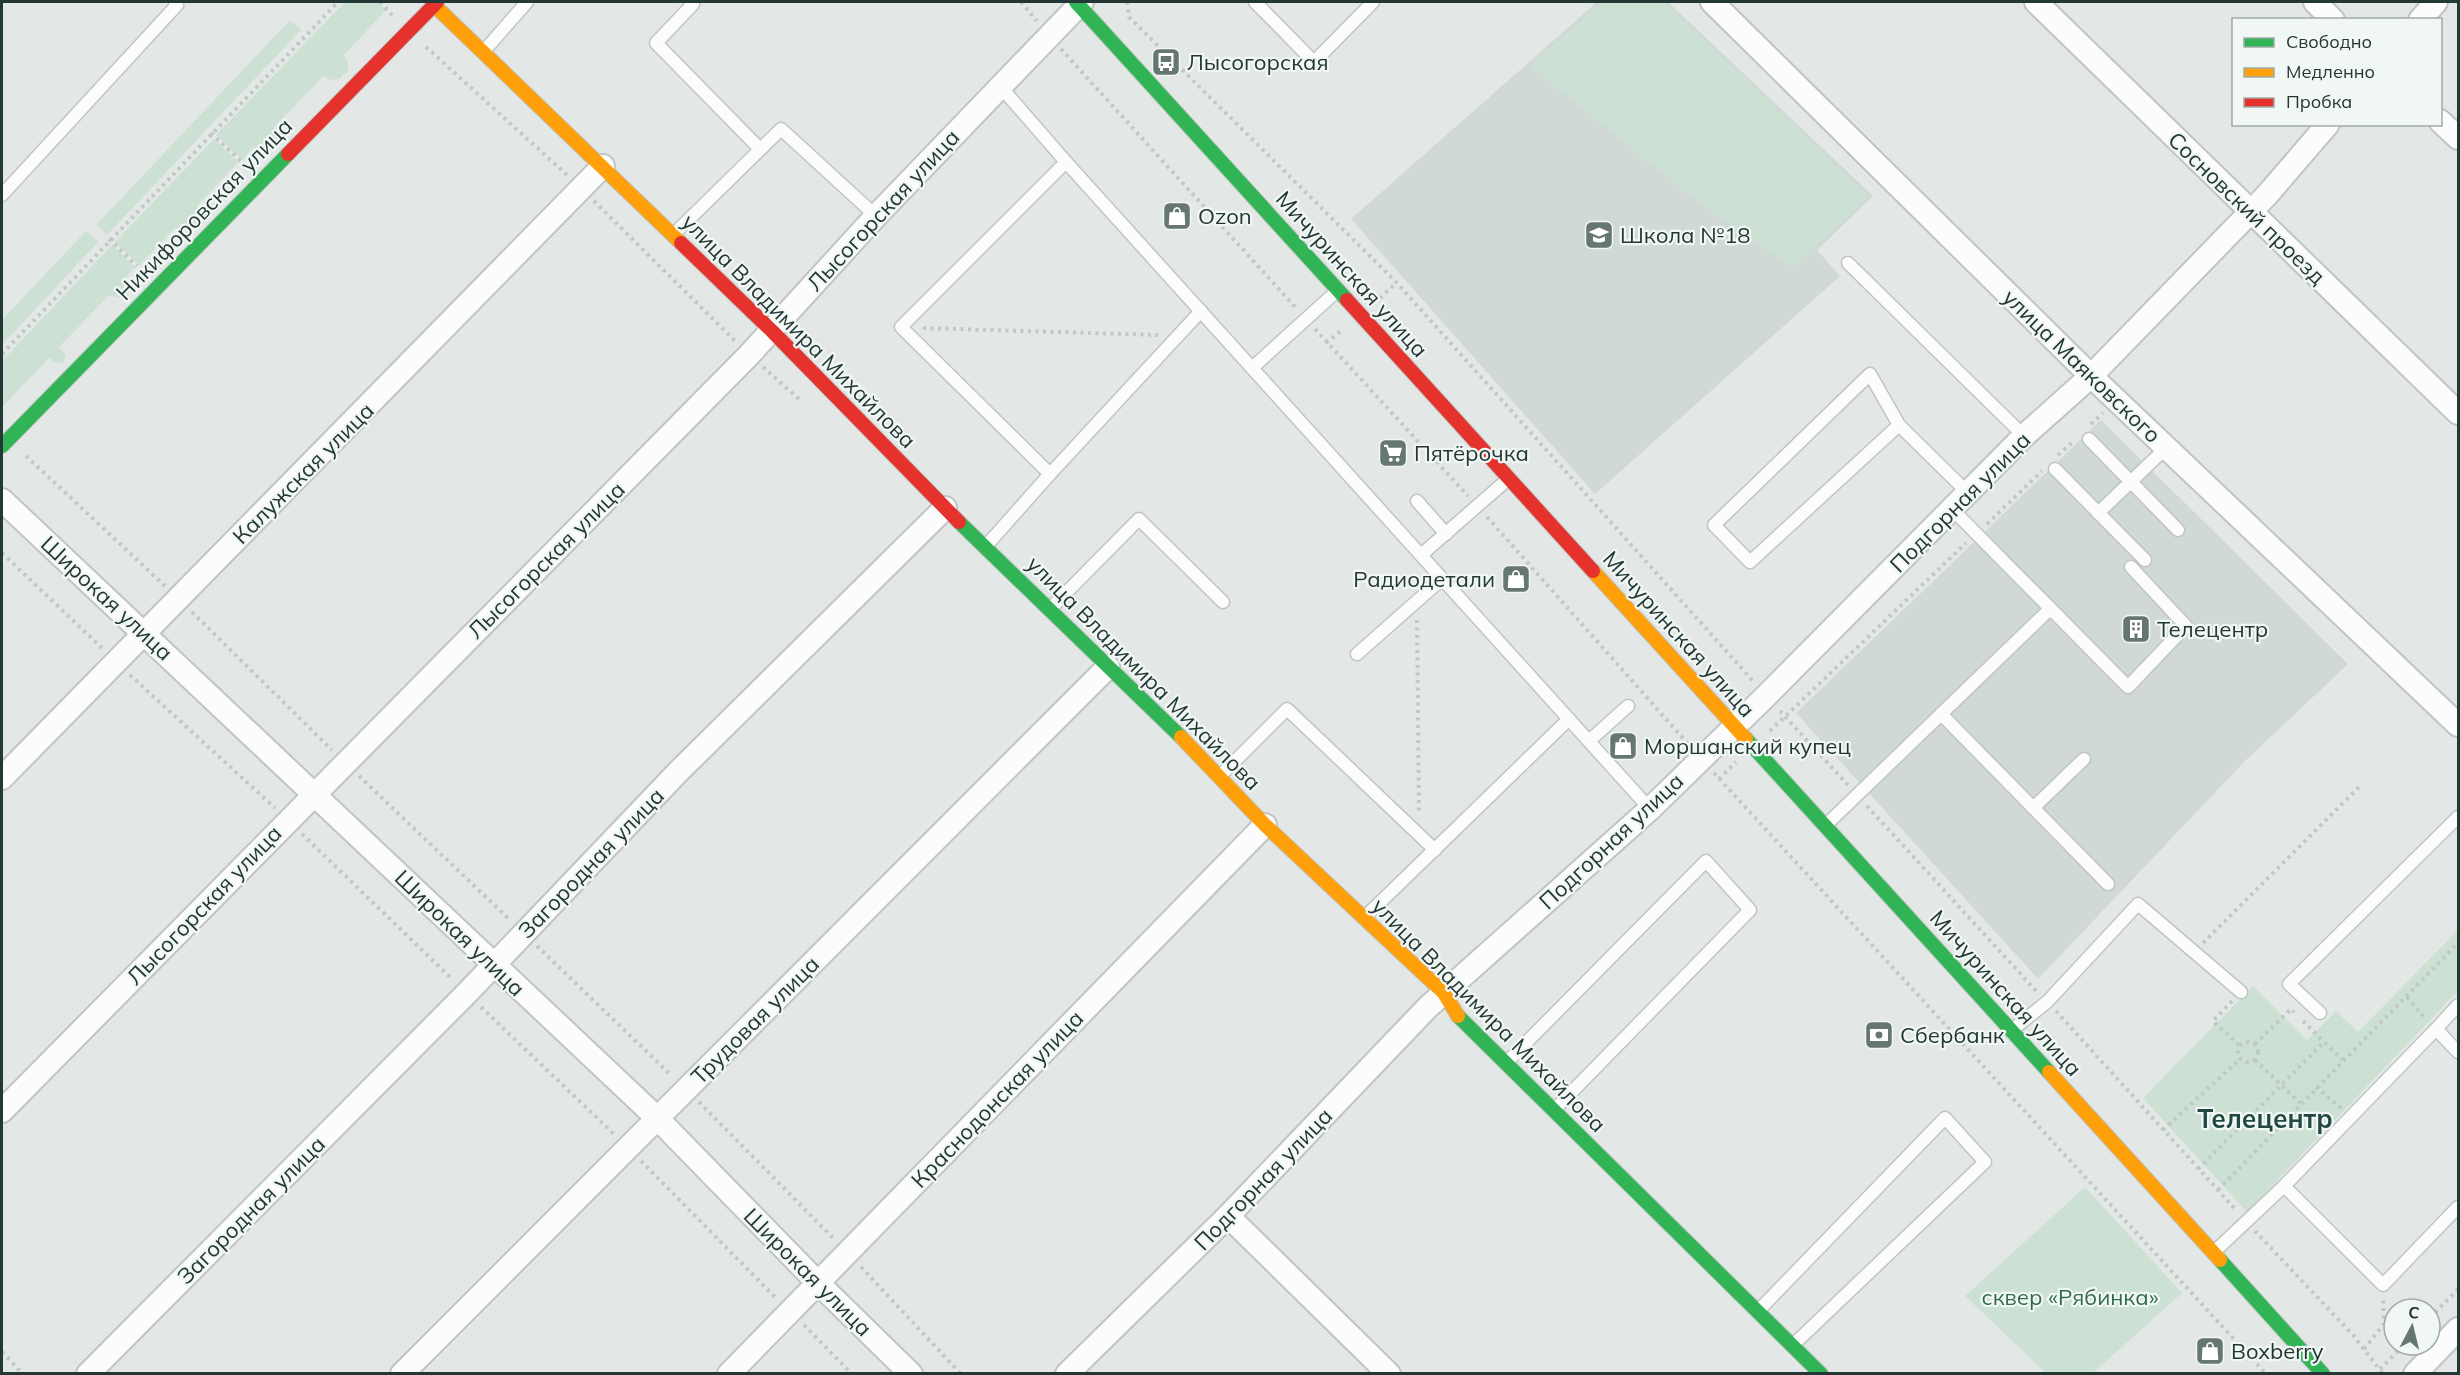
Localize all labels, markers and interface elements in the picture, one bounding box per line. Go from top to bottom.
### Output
legend [2232,18,2442,126]
text: Свободно [2286,30,2372,53]
bus stop icon: Лысогорская [1150,46,1182,78]
place label: Лысогорская [1187,48,1328,76]
text: Медленно [2286,60,2375,83]
text: Пробка [2286,90,2352,113]
street label: Никифоровская улица [110,112,298,306]
street label: Лысогорская улица [801,123,965,297]
street label: Сосновский проезд [2162,126,2332,290]
street label: Мичуринская улица [1270,185,1434,363]
shop icon: Ozon [1161,200,1193,232]
place label: Ozon [1198,202,1252,230]
street label: улица Владимира Михайлова [676,208,922,454]
school or university icon: Школа №18 [1583,219,1615,251]
place label: Школа №18 [1620,221,1751,249]
street label: улица Маяковского [1997,283,2167,449]
street label: Калужская улица [226,396,380,550]
street label: Подгорная улица [1884,426,2036,578]
supermarket icon: Пятёрочка [1377,437,1409,469]
place label: Пятёрочка [1414,439,1529,467]
street label: Лысогорская улица [461,475,631,645]
street label: Широкая улица [35,530,179,666]
street label: Мичуринская улица [1597,545,1761,723]
street label: улица Владимира Михайлова [1021,550,1267,796]
shop icon: Радиодетали [1500,563,1532,595]
place label: Радиодетали [1353,565,1495,593]
building icon: Телецентр [2120,613,2152,645]
place label: Телецентр [2157,615,2268,643]
shop icon: Моршанский купец [1607,730,1639,762]
place label: Моршанский купец [1644,732,1851,760]
street label: Подгорная улица [1533,767,1689,915]
street label: Загородная улица [512,782,670,944]
street label: Лысогорская улица [121,819,287,991]
street label: Широкая улица [389,864,531,1002]
street label: улица Владимира Михайлова [1366,892,1612,1138]
street label: Мичуринская улица [1924,904,2088,1082]
street label: Трудовая улица [685,950,825,1090]
street label: Краснодонская улица [905,1004,1089,1194]
bank icon: Сбербанк [1863,1019,1895,1051]
place label: Сбербанк [1900,1021,2005,1049]
street label: Подгорная улица [1188,1102,1338,1256]
district label: Телецентр [2197,1102,2333,1135]
street label: Загородная улица [171,1130,331,1290]
street label: Широкая улица [738,1202,878,1342]
park label: сквер «Рябинка» [1982,1283,2159,1311]
north arrow [2382,1297,2442,1357]
text: С [2407,1302,2421,1323]
shop icon: Boxberry [2194,1335,2226,1367]
place label: Boxberry [2231,1337,2324,1365]

